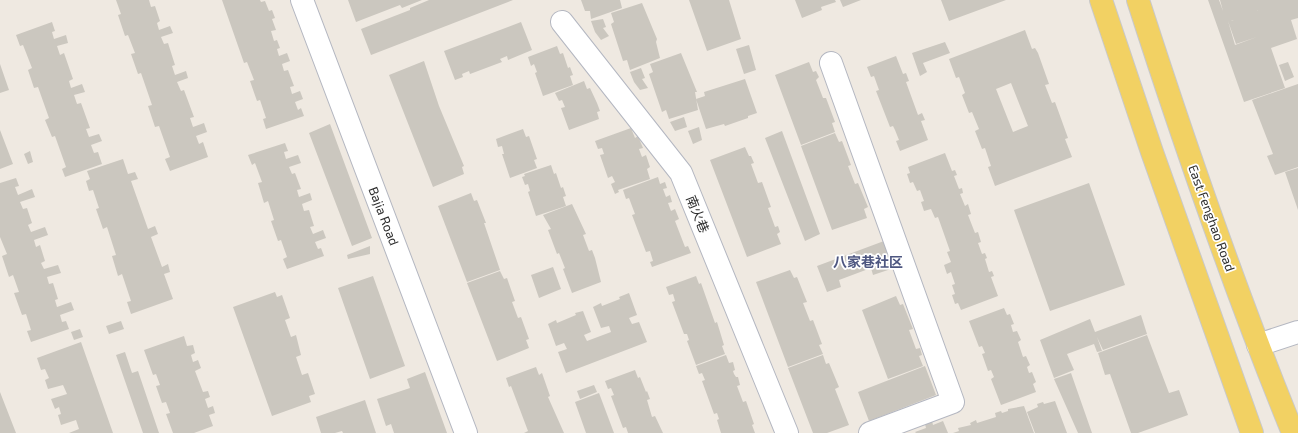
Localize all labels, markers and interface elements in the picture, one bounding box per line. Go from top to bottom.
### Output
street label: East Fenghao Road [1185,162,1239,274]
street label: Bajia Road [365,184,403,248]
street label: 南火巷 [683,193,713,235]
district label: 八家巷社区 [833,253,903,270]

